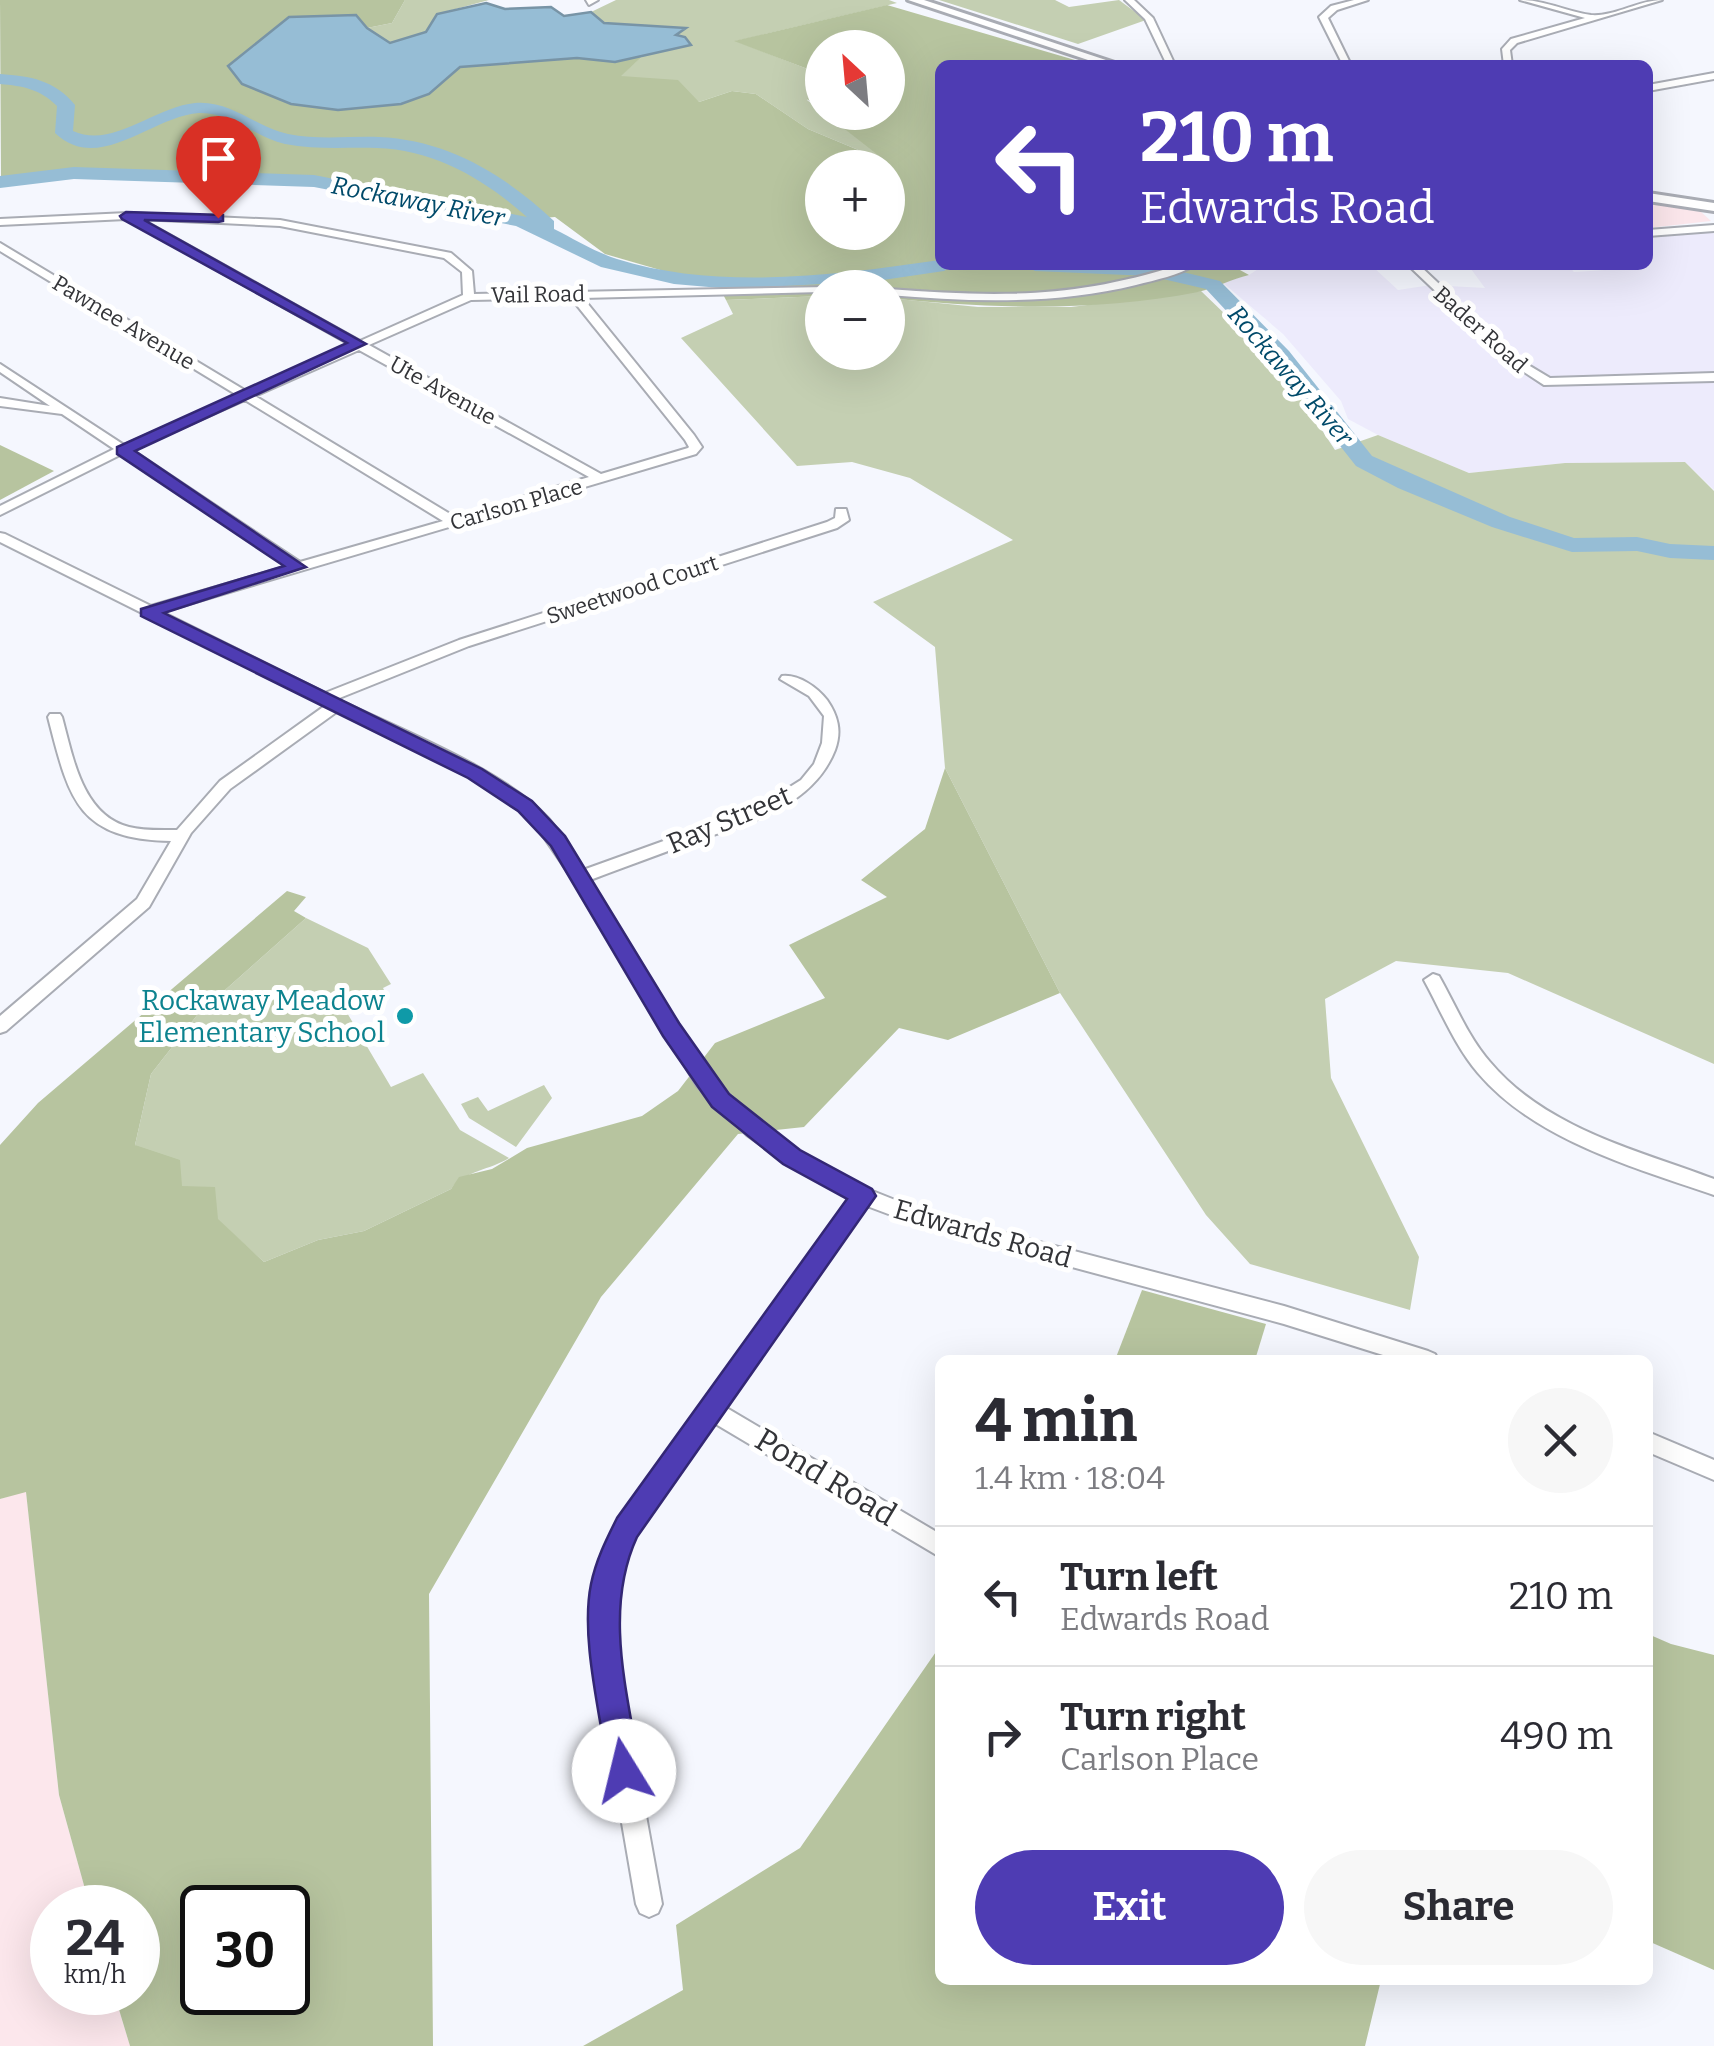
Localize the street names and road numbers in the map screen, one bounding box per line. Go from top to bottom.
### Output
street label: Pawnee Avenue [48,269,200,376]
street label: Vail Road [491,280,585,309]
street label: Bader Road [1428,280,1533,378]
street label: Ute Avenue [385,350,501,431]
street label: Carlson Place [447,473,586,536]
street label: Sweetwood Court [543,549,721,630]
street label: Ray Street [662,779,796,860]
street label: Edwards Road [890,1192,1076,1275]
street label: Pond Road [749,1420,903,1534]

